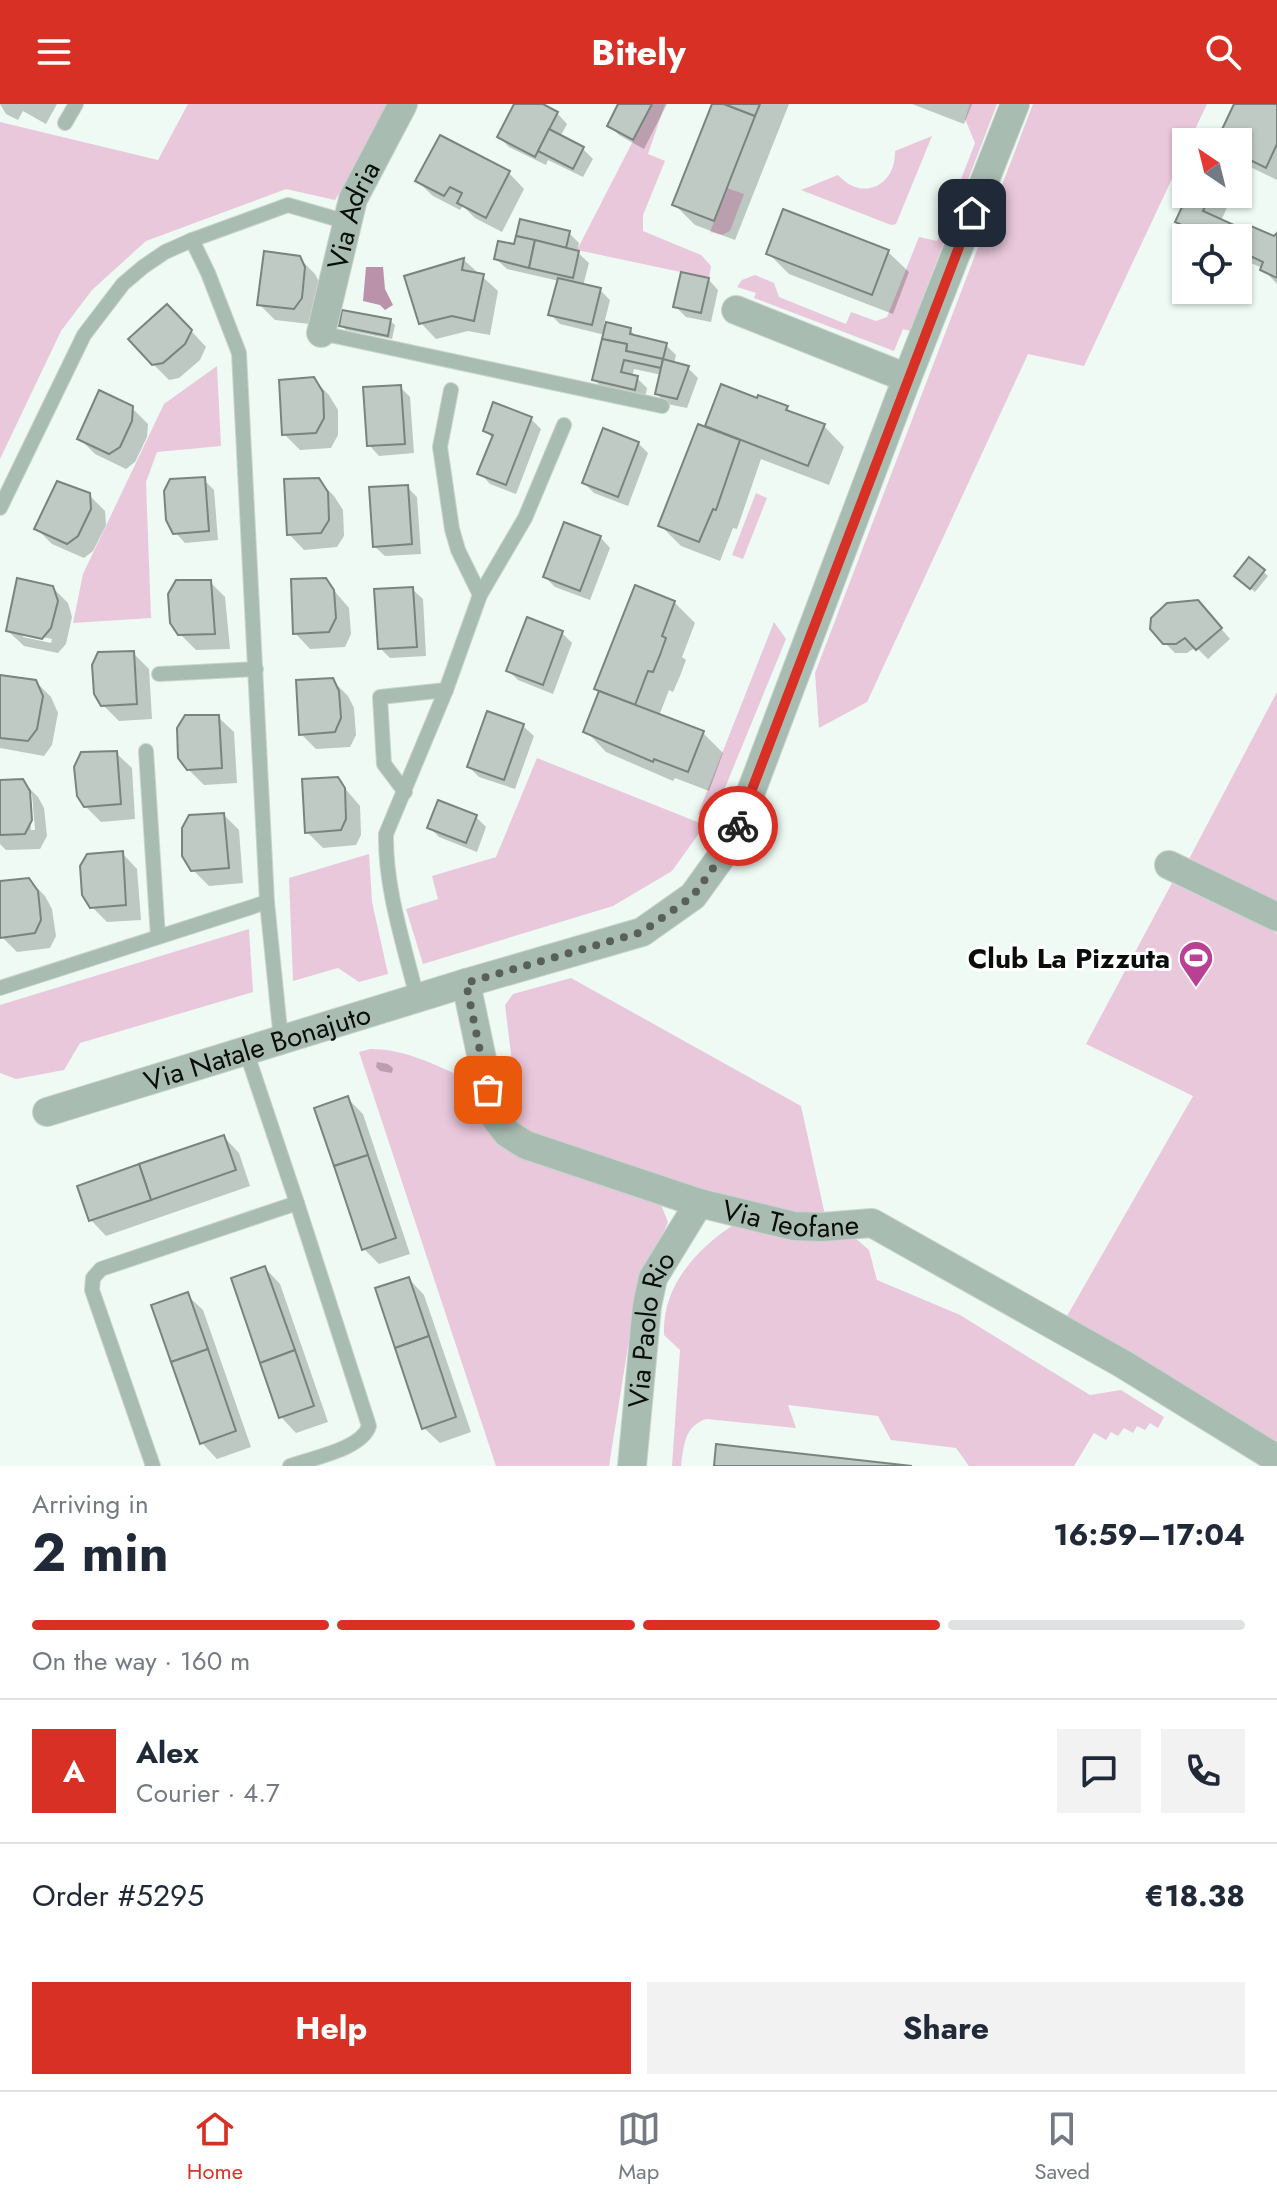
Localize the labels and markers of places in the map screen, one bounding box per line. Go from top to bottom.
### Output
pin [938,179,1006,247]
place label: Club La Pizzuta [968,938,1170,979]
sports icon: Club La Pizzuta [1177,939,1215,989]
pin [454,1056,522,1124]

